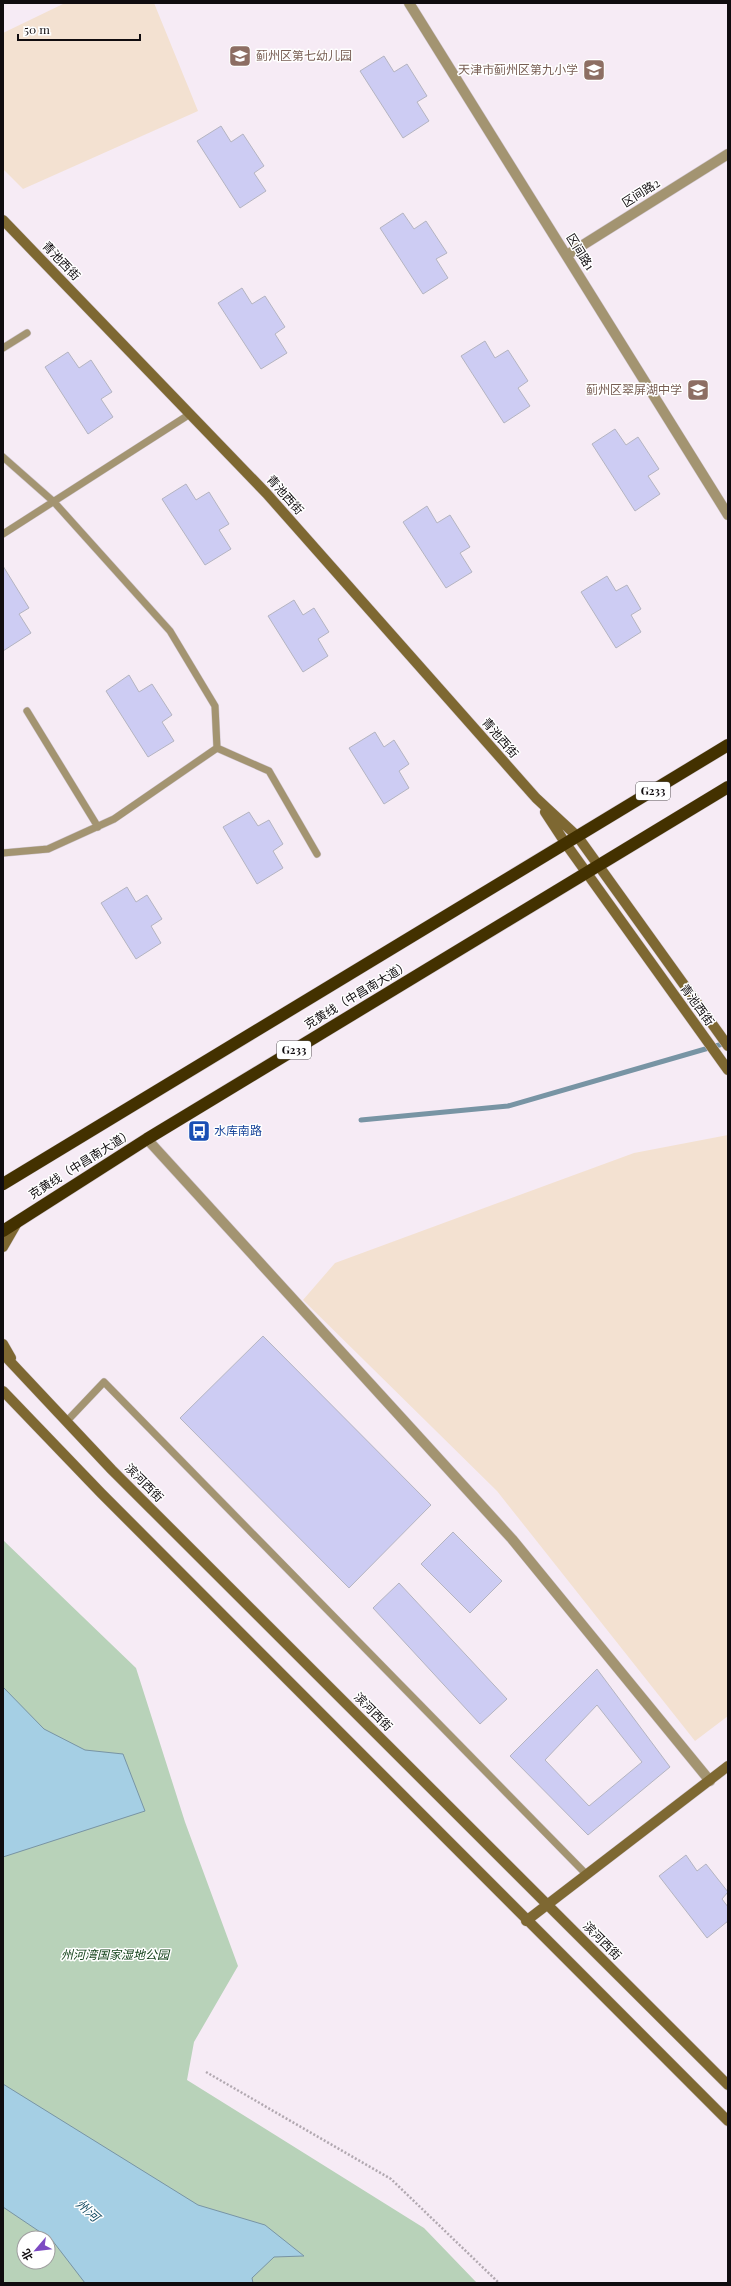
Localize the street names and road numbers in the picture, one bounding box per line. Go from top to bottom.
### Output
street label: 区间路2 [619,174,663,210]
street label: 区间路1 [563,230,599,273]
street label: 青池西街 [39,237,84,283]
street label: 青池西街 [264,471,308,518]
street label: 青池西街 [479,714,523,761]
road number: G233 [636,782,670,800]
street label: 克黄线（中昌南大道） [301,956,412,1032]
street label: 青池西街 [677,980,718,1029]
road number: G233 [277,1041,311,1059]
street label: 克黄线（中昌南大道） [25,1125,136,1202]
street label: 滨河西街 [122,1460,167,1505]
street label: 滨河西街 [351,1689,396,1734]
street label: 滨河西街 [580,1918,625,1963]

